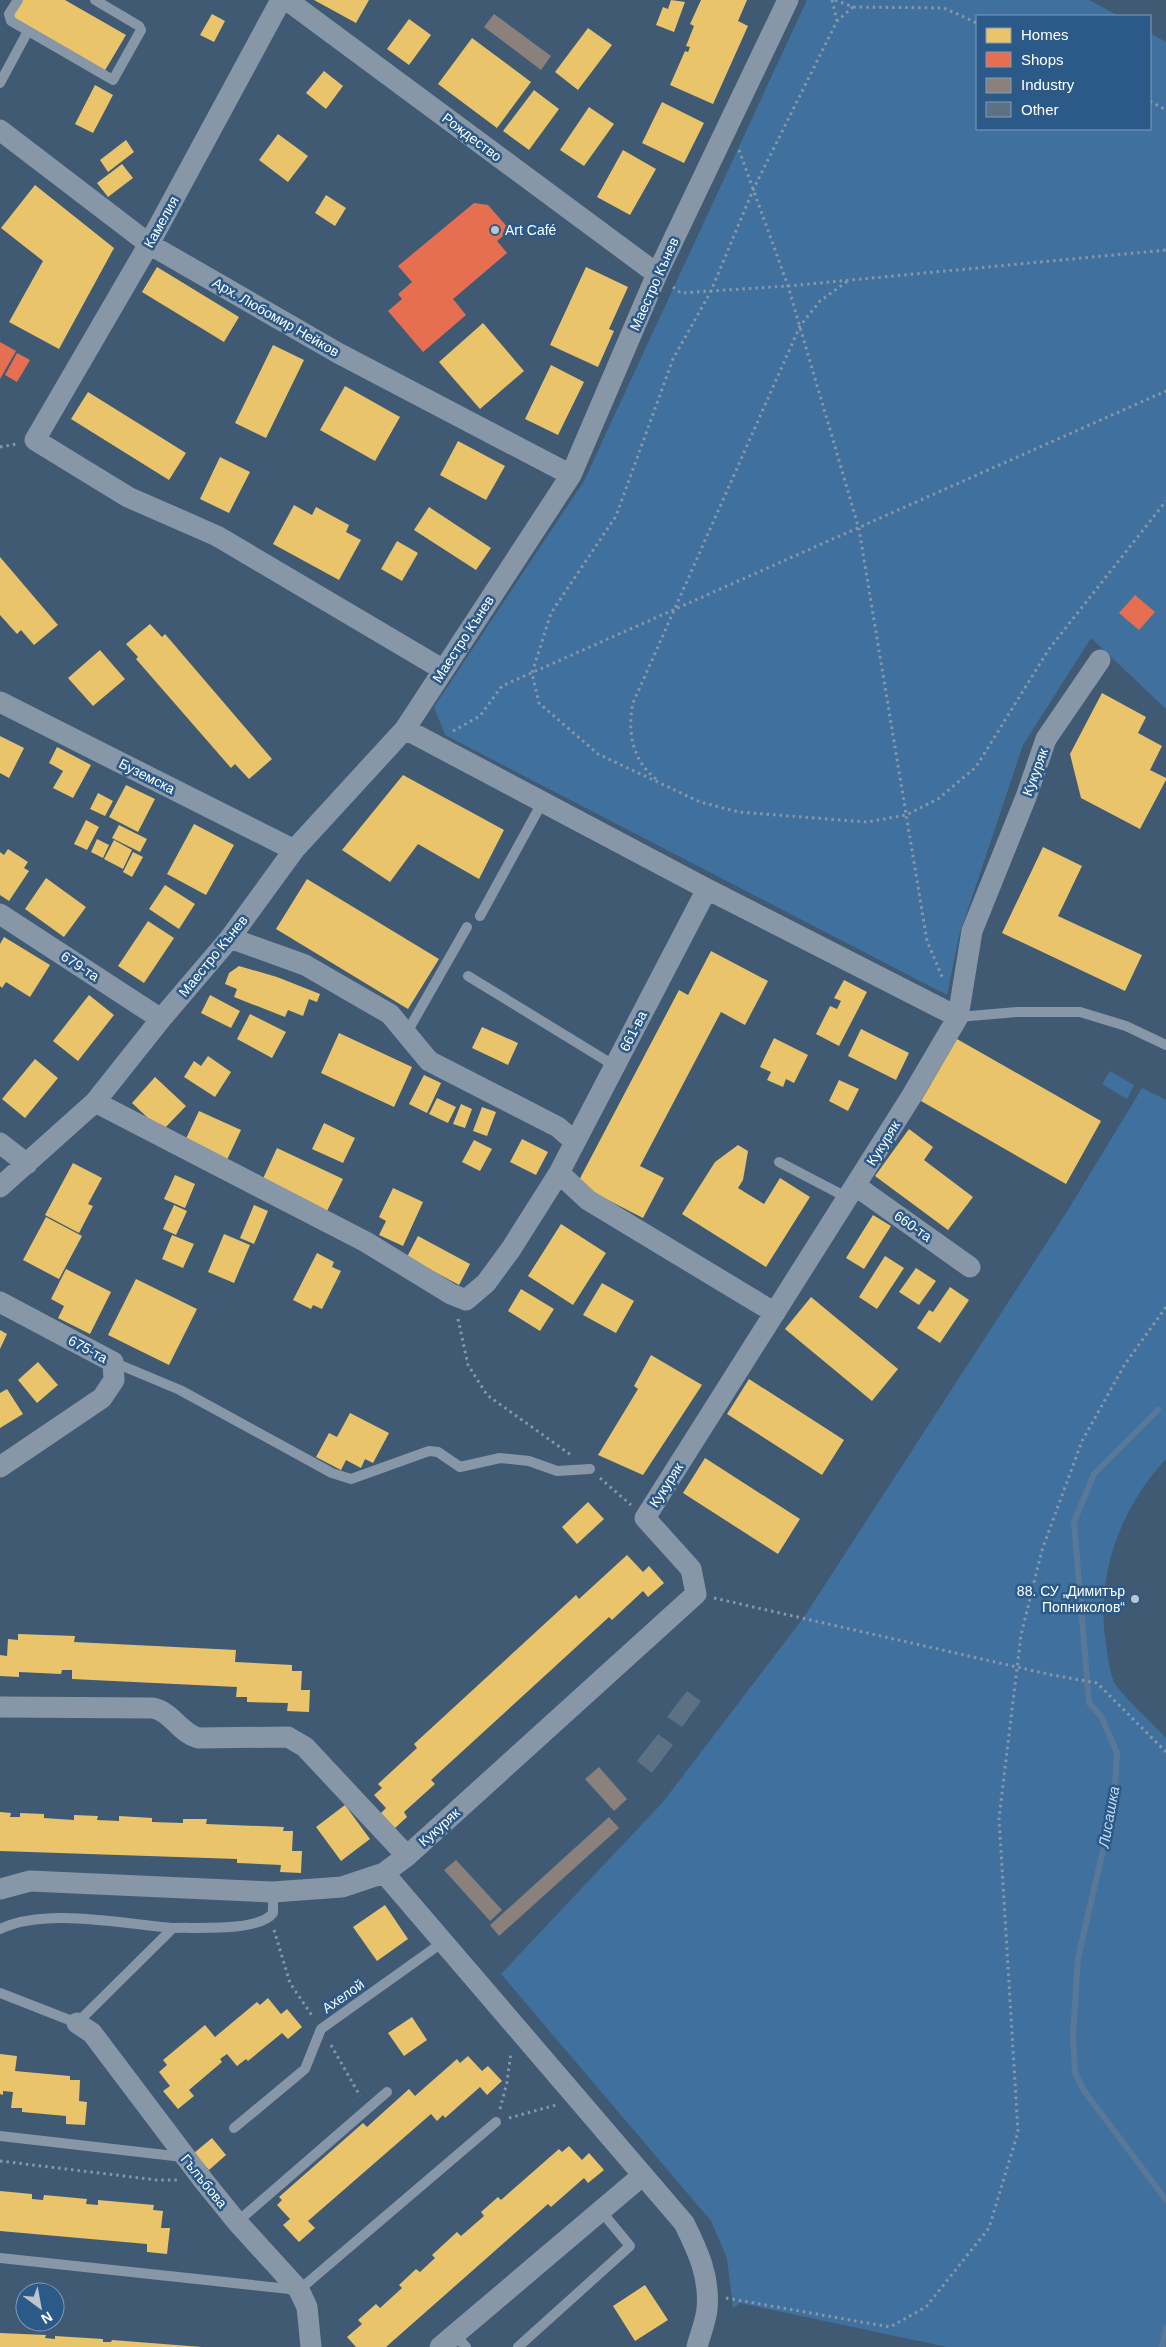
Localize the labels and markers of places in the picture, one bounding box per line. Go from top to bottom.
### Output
place label: Art Café [505,222,557,238]
marker: Art Café [489,224,501,236]
place label: 88. СУ „Димитър Попниколов“ [1017,1583,1125,1615]
marker: 88. СУ „Димитър Попниколов“ [1129,1593,1141,1605]

